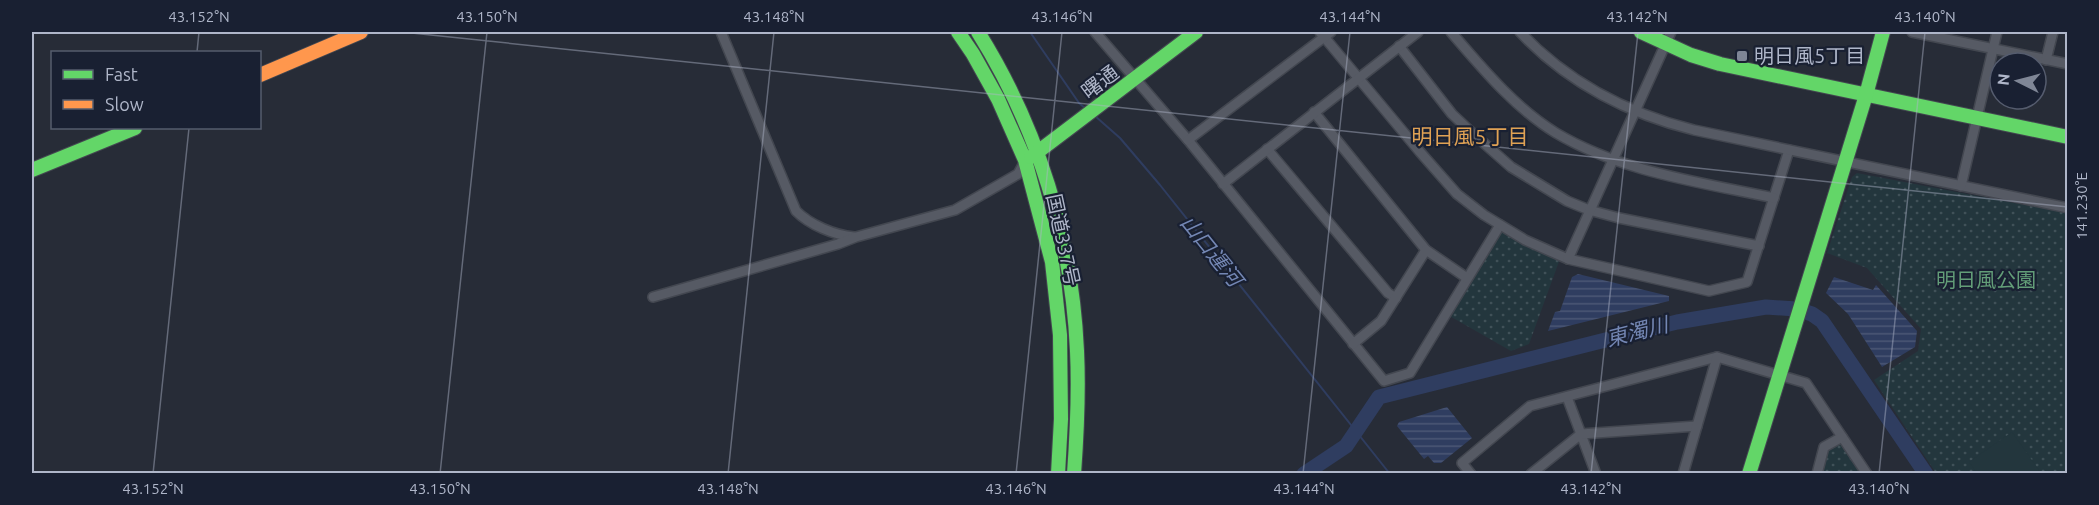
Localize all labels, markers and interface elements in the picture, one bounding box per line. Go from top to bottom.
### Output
text: 43.152°N [168,8,230,25]
text: 43.150°N [456,8,518,25]
text: 43.148°N [743,8,805,25]
text: 43.146°N [1031,8,1093,25]
text: 43.144°N [1319,8,1381,25]
text: 43.142°N [1606,8,1668,25]
text: 43.140°N [1894,8,1956,25]
place label: 明日風5丁目 [1754,44,1865,67]
marker: 明日風5丁目 [1735,49,1749,63]
legend [51,51,261,129]
north arrow [1988,51,2048,111]
street label: 曙通 [1077,60,1123,103]
text: Fast [105,64,138,84]
text: N [1994,73,2013,86]
text: Slow [105,94,144,114]
district label: 明日風5丁目 [1412,124,1528,148]
text: 141.230°E [2073,172,2090,240]
street label: 国道337号 [1042,192,1084,288]
water label: 山口運河 [1176,210,1250,294]
park label: 明日風公園 [1936,268,2036,291]
water label: 東濁川 [1603,311,1672,350]
text: 43.152°N [122,480,184,497]
text: 43.150°N [409,480,471,497]
text: 43.148°N [697,480,759,497]
text: 43.146°N [985,480,1047,497]
text: 43.144°N [1273,480,1335,497]
text: 43.142°N [1560,480,1622,497]
text: 43.140°N [1848,480,1910,497]

